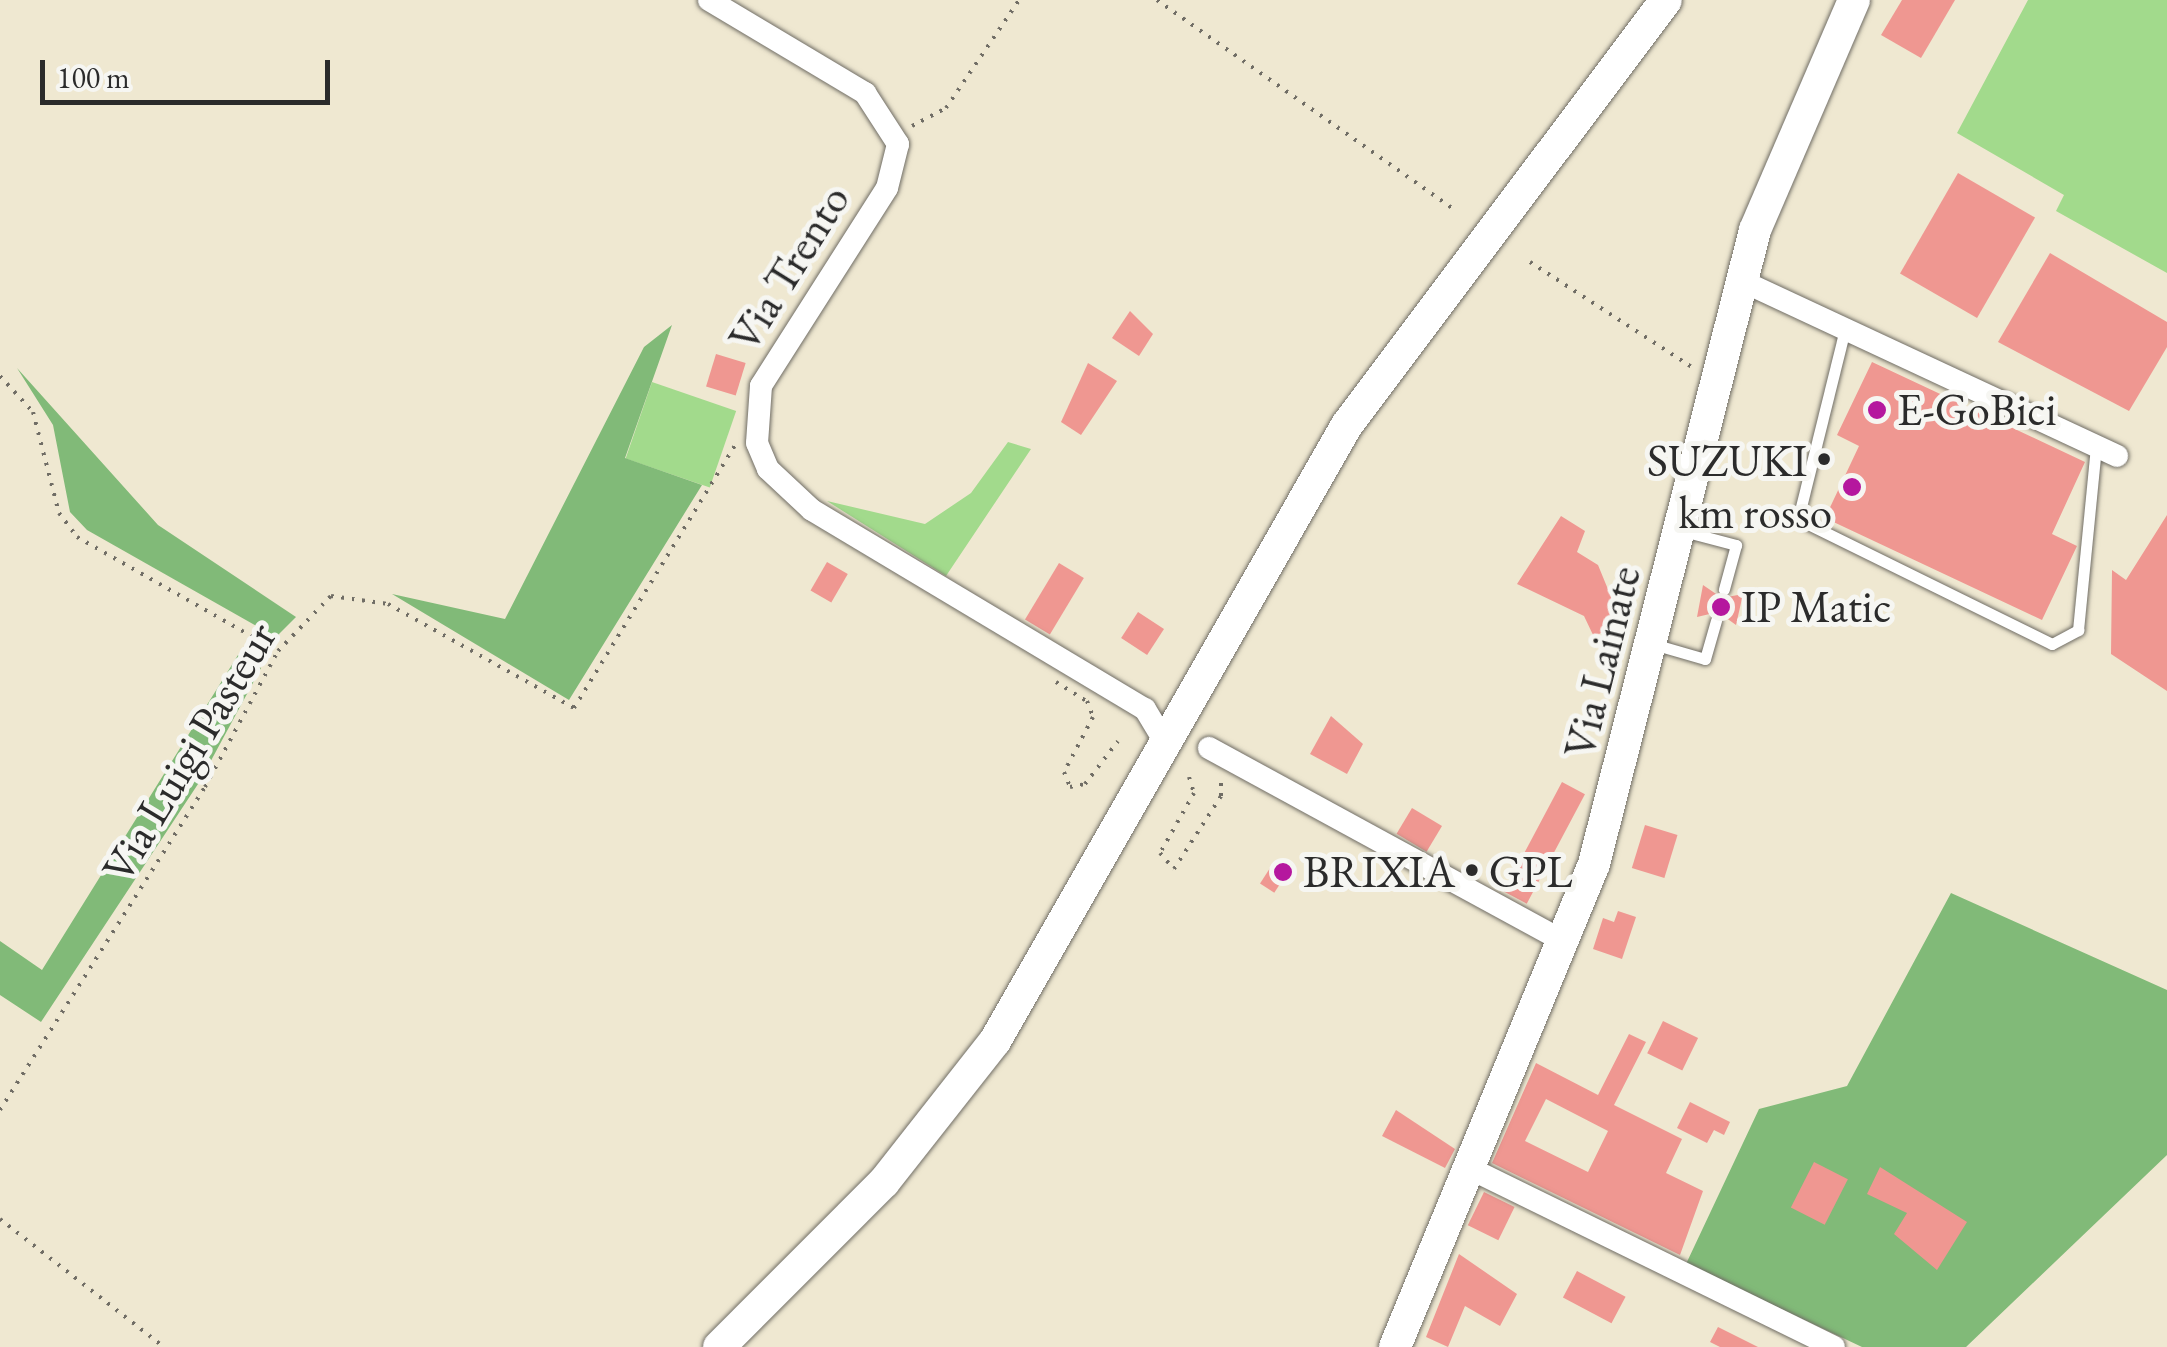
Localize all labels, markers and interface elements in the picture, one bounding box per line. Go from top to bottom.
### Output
scale bar [45,40,335,102]
text: 100 m [57,58,130,97]
street label: Via Trento [717,175,861,361]
place label: E-GoBici [1897,383,2057,437]
marker: E-GoBici [1866,399,1888,421]
place label: SUZUKI • km rosso [1647,434,1832,540]
marker: SUZUKI • km rosso [1841,476,1863,498]
street label: Via Lainate [1552,560,1652,764]
place label: IP Matic [1741,580,1891,634]
marker: IP Matic [1710,596,1732,618]
street label: Via Luigi Pasteur [90,612,288,892]
place label: BRIXIA • GPL [1303,845,1573,899]
marker: BRIXIA • GPL [1272,861,1294,883]

